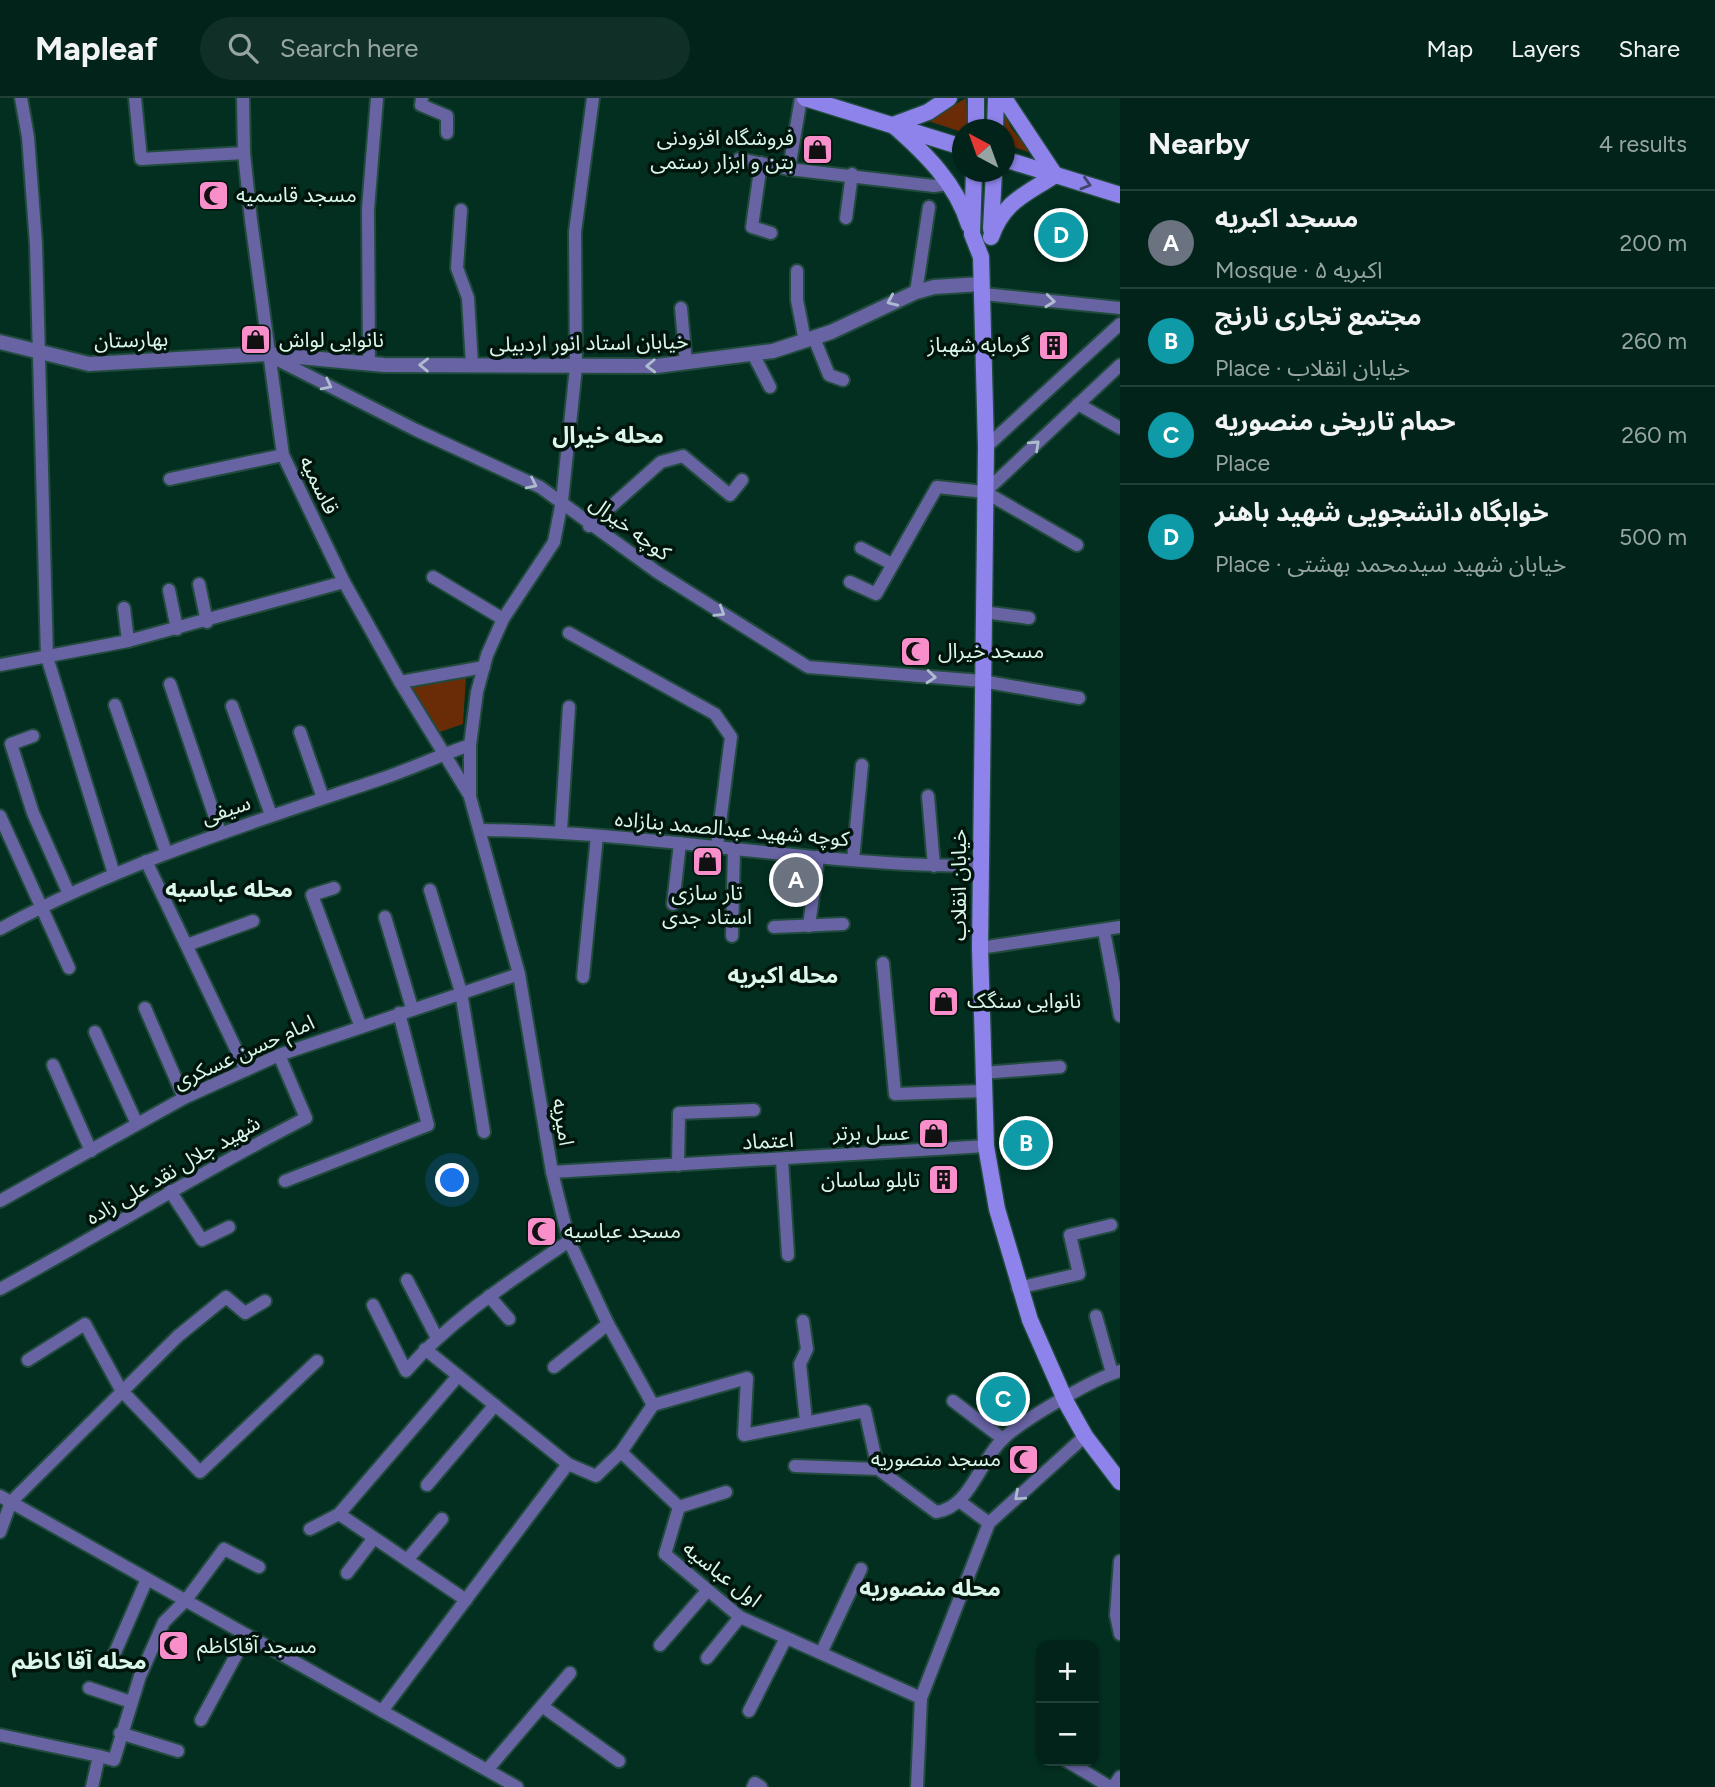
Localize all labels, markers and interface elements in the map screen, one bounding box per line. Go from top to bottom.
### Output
search box [200,17,690,80]
text: Mapleaf [35,29,158,68]
icon: search [224,29,262,67]
text: Search here [280,32,419,64]
text: Map [1426,34,1473,63]
text: Layers [1511,34,1580,63]
text: Share [1618,34,1680,63]
north arrow [952,119,1015,182]
place label: فروشگاه افزودنی بتن و ابزار رستمی [650,125,794,174]
text: Nearby [1148,125,1250,162]
text: 4 results [1599,130,1687,158]
shop icon: فروشگاه افزودنی بتن و ابزار رستمی [800,133,834,167]
one-way arrow [1079,176,1091,191]
mosque icon: مسجد قاسمیه [196,178,230,212]
place label: مسجد قاسمیه [236,182,357,207]
text: مسجد اکبریه [1215,202,1358,234]
pin: D [1038,209,1084,261]
text: A [1163,229,1179,257]
text: 200 m [1619,229,1687,257]
text: Mosque · اکبریه ۵ [1215,256,1383,284]
one-way arrow [887,293,899,307]
one-way arrow [1045,293,1056,308]
text: مجتمع تجاری نارنج [1215,300,1422,332]
shop icon: نانوایی لواش [239,323,273,357]
street label: بهارستان [93,326,169,353]
place label: نانوایی لواش [279,327,384,352]
text: B [1164,327,1178,355]
text: 260 m [1621,327,1687,355]
street label: خیابان استاد انور اردبیلی [489,328,689,357]
building icon: گرمابه شهباز [1036,328,1070,362]
place label: گرمابه شهباز [927,332,1030,357]
text: Place · خیابان انقلاب [1215,354,1410,382]
one-way arrow [418,357,429,373]
one-way arrow [646,359,657,374]
one-way arrow [320,377,333,391]
text: حمام تاریخی منصوریه [1215,405,1456,437]
district label: محله خیرال [552,421,664,449]
text: C [1163,421,1179,449]
text: 260 m [1621,421,1687,449]
one-way arrow [1027,441,1040,454]
text: Place [1215,449,1270,477]
street label: قاسمیه [295,451,344,518]
one-way arrow [525,476,537,490]
street label: کوچه خیرال [584,490,676,566]
text: خوابگاه دانشجویی شهید باهنر [1215,496,1549,528]
text: D [1163,523,1179,551]
text: 500 m [1619,523,1687,551]
text: Place · خیابان شهید سیدمحمد بهشتی [1215,550,1566,578]
one-way arrow [713,603,726,616]
mosque icon: مسجد خیرال [898,634,932,668]
place label: مسجد خیرال [938,638,1044,663]
one-way arrow [926,669,937,684]
street label: سیفی [198,790,254,830]
street label: کوچه شهید عبدالصمد بنازاده [614,806,851,852]
street label: خیابان انقلاب [946,829,971,941]
shop icon: تار سازی استاد جدی [690,844,724,878]
pin: A [773,854,819,906]
district label: محله عباسیه [165,875,293,903]
place label: تار سازی استاد جدی [662,880,752,929]
district label: محله اکبریه [728,961,838,989]
shop icon: نانوایی سنگک [927,984,961,1018]
place label: نانوایی سنگک [967,988,1081,1013]
street label: امام حسن عسکری [169,1009,320,1097]
street label: امیریه [547,1096,580,1148]
street label: شهید جلال نقد علی زاده [81,1110,264,1230]
shop icon: عسل برتر [916,1116,950,1150]
pin: B [1003,1117,1049,1169]
place label: عسل برتر [832,1120,910,1145]
street label: اعتماد [742,1127,794,1154]
your location [435,1163,469,1197]
building icon: تابلو ساسان [926,1163,960,1197]
place label: تابلو ساسان [821,1167,920,1192]
mosque icon: مسجد عباسیه [524,1214,558,1248]
place label: مسجد عباسیه [564,1218,681,1243]
pin: C [980,1373,1026,1425]
mosque icon: مسجد منصوریه [1007,1442,1041,1476]
place label: مسجد منصوریه [871,1446,1001,1471]
one-way arrow [1014,1488,1027,1500]
street label: اول عباسیه [678,1535,766,1612]
district label: محله منصوریه [859,1574,1001,1602]
mosque icon: مسجد آقاکاظم [157,1629,191,1663]
place label: مسجد آقاکاظم [197,1633,317,1661]
map controls [1036,1640,1099,1766]
button: + [1036,1640,1099,1703]
district label: محله آقا کاظم [11,1647,147,1678]
button: − [1036,1703,1099,1766]

